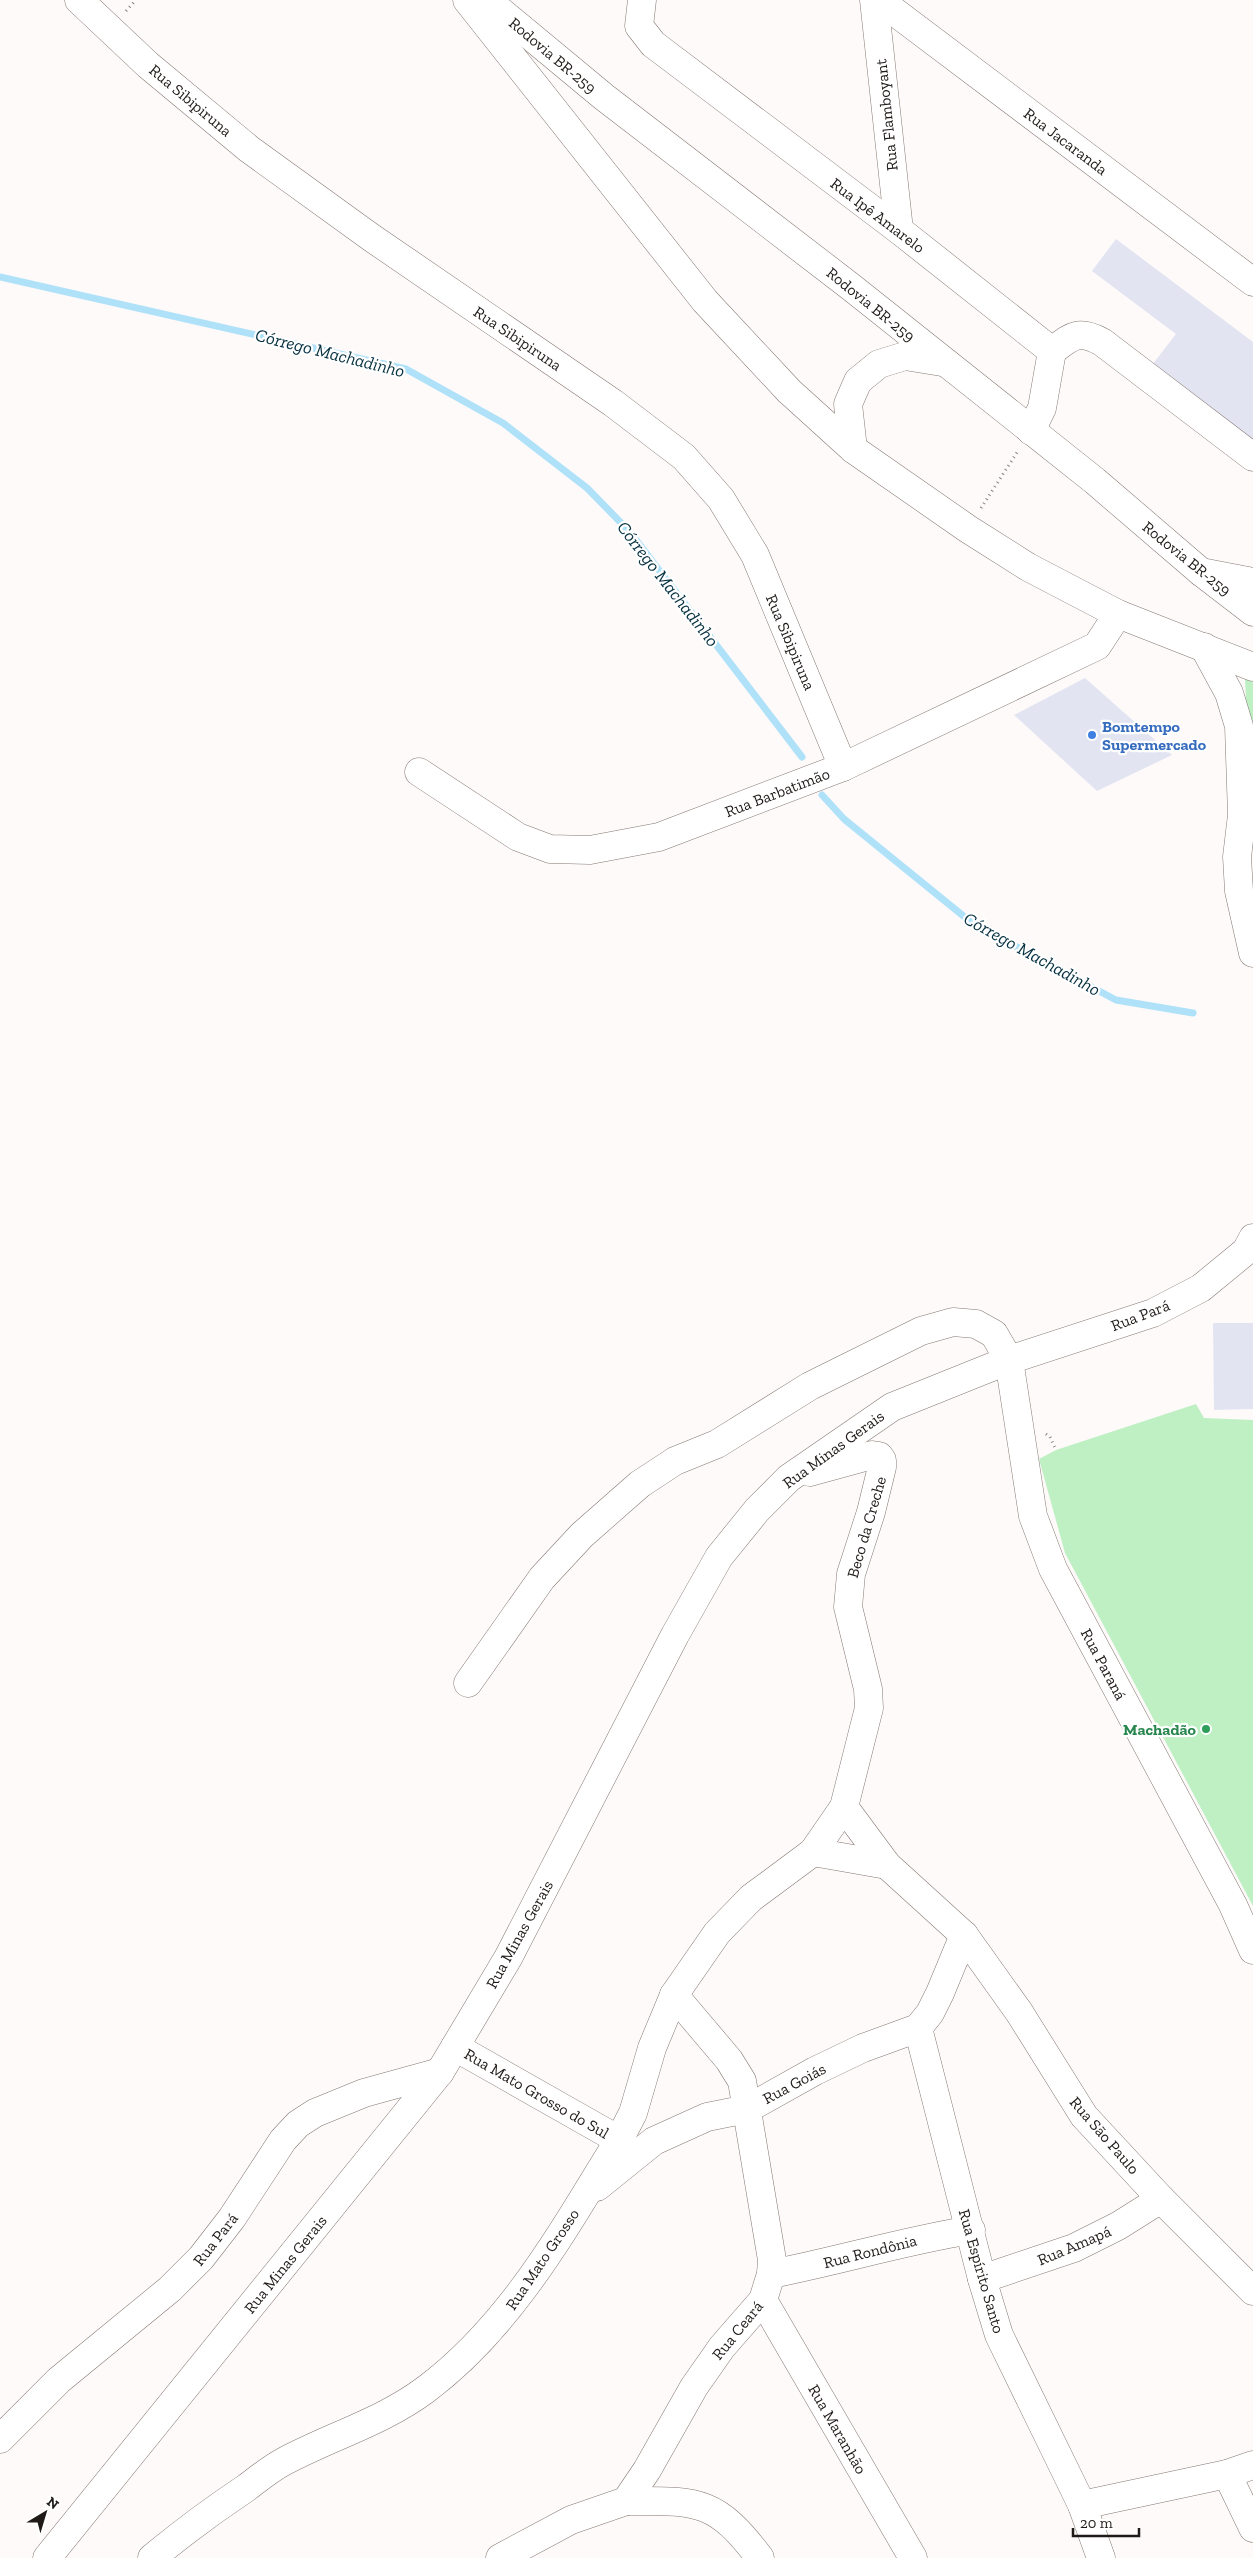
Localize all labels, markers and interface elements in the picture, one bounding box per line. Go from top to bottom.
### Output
street label: Rodovia BR-259 [505,13,600,97]
street label: Rua Flamboyant [871,58,902,172]
street label: Rua Sibipiruna [145,60,236,141]
street label: Rua Jacaranda [1020,104,1111,179]
street label: Rua Ipê Amarelo [827,174,929,257]
street label: Rodovia BR-259 [823,263,919,346]
street label: Rua Sibipiruna [470,302,566,375]
water label: Córrego Machadinho [253,324,407,382]
water label: Córrego Machadinho [612,517,724,651]
street label: Rodovia BR-259 [1139,517,1235,600]
street label: Rua Sibipiruna [762,591,819,693]
place label: Bomtempo Supermercado [1102,717,1207,754]
marker: Bomtempo Supermercado [1086,729,1098,741]
street label: Rua Barbatimão [722,764,832,821]
water label: Córrego Machadinho [960,907,1104,1001]
street label: Rua Pará [1108,1295,1173,1335]
street label: Rua Minas Gerais [779,1406,888,1493]
street label: Beco da Creche [843,1474,890,1580]
street label: Rua Paraná [1077,1625,1130,1704]
place label: Machadão [1123,1720,1197,1739]
marker: Machadão [1200,1723,1212,1735]
street label: Rua Minas Gerais [482,1877,557,1992]
street label: Rua Mato Grosso do Sul [461,2044,612,2143]
street label: Rua Goiás [759,2059,829,2108]
street label: Rua São Paulo [1066,2093,1143,2178]
street label: Rua Mato Grosso [502,2205,583,2313]
street label: Rua Espírito Santo [955,2207,1008,2335]
street label: Rua Pará [189,2209,242,2269]
street label: Rua Minas Gerais [240,2211,331,2317]
street label: Rua Amapá [1035,2221,1114,2269]
street label: Rua Rondônia [821,2231,919,2272]
street label: Rua Ceará [708,2297,767,2364]
street label: Rua Maranhão [804,2381,871,2477]
north arrow [20,2488,70,2538]
text: N [43,2493,62,2513]
scale bar [1073,2506,1139,2538]
text: 20 m [1080,2514,1113,2532]

